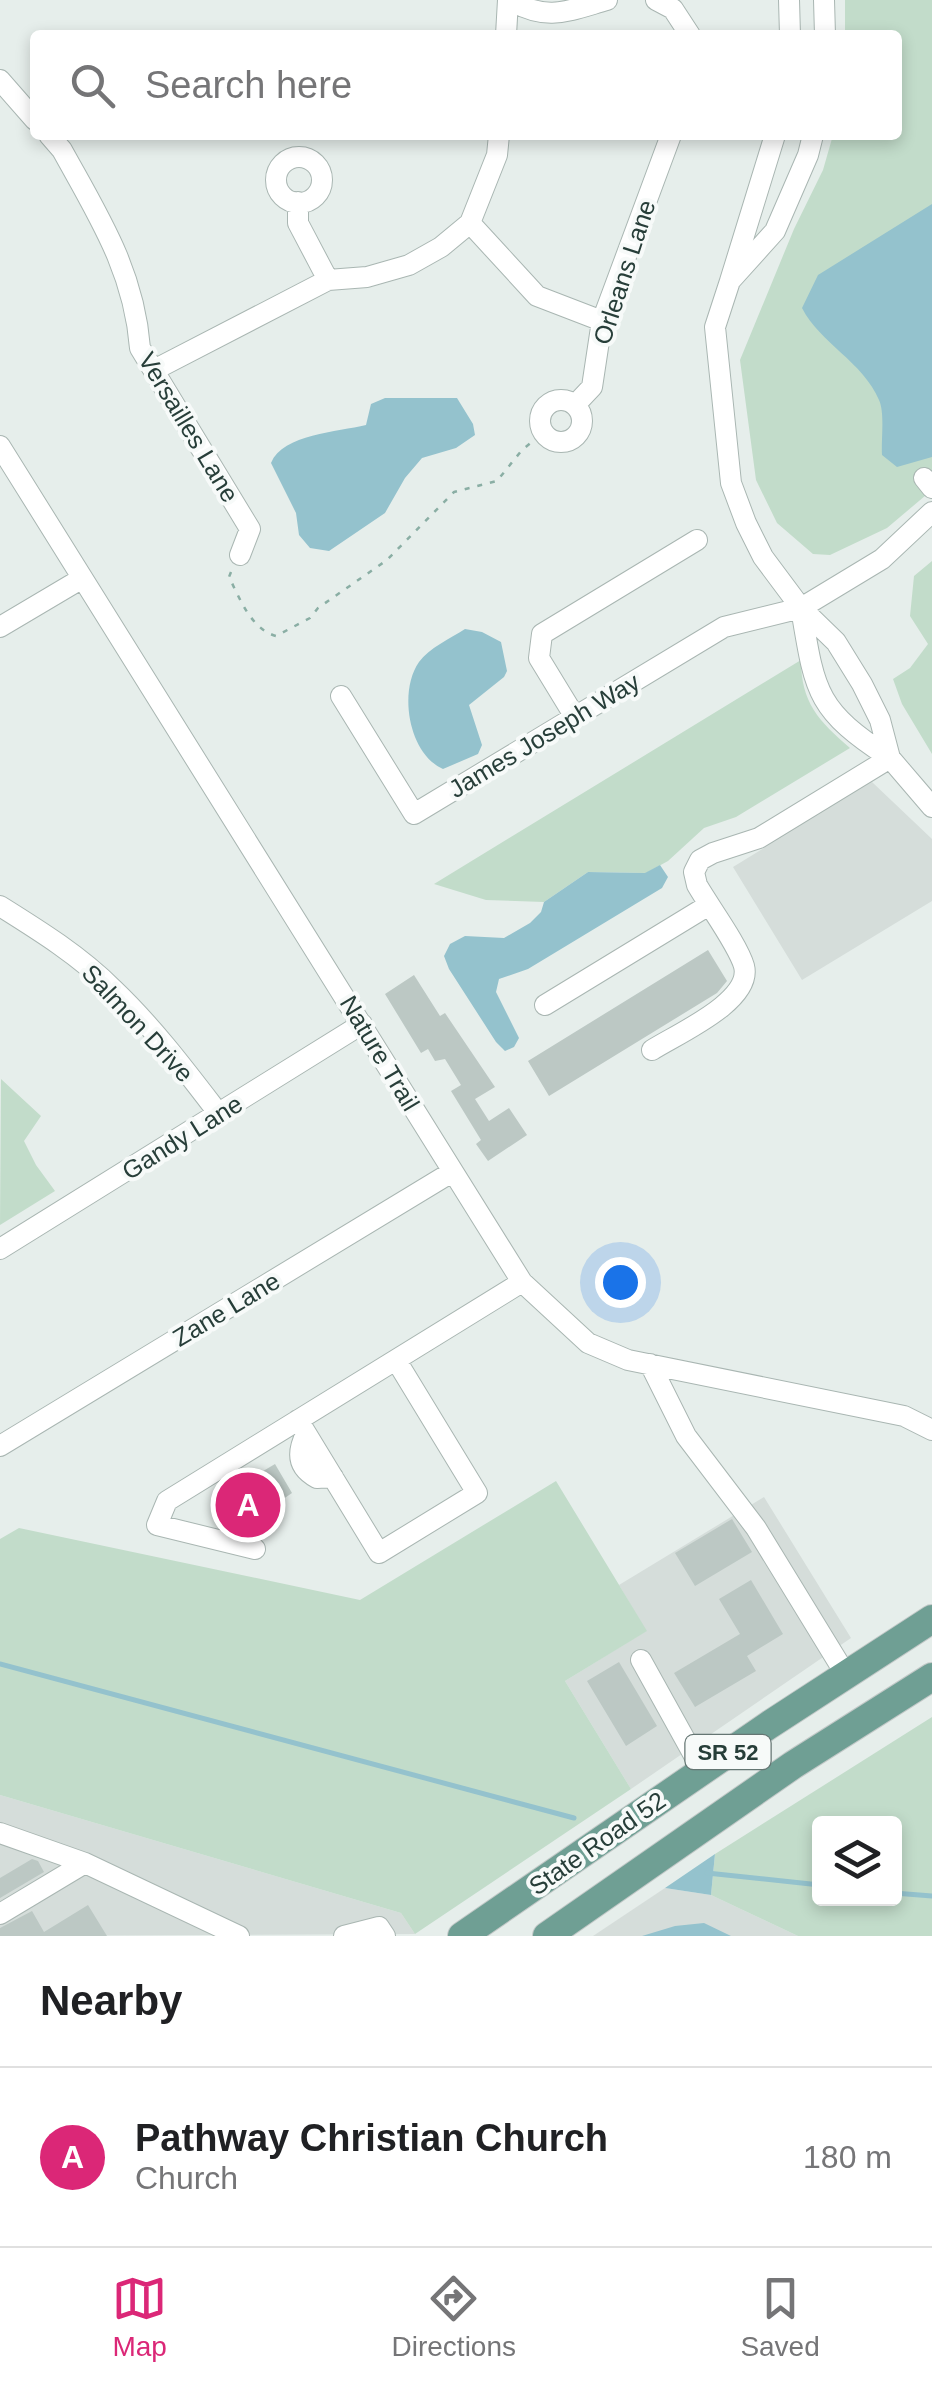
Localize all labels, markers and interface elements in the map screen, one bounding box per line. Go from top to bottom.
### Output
search box [30,30,902,140]
icon: search [65,58,120,113]
text: Search here [145,64,352,106]
street label: Orleans Lane [587,196,661,348]
street label: Versailles Lane [133,347,245,507]
street label: James Joseph Way [444,667,645,803]
street label: Salmon Drive [77,959,199,1087]
street label: Nature Trail [335,990,425,1116]
street label: Gandy Lane [117,1089,247,1185]
your location [595,1257,646,1308]
street label: Zane Lane [168,1266,284,1352]
pin: A [216,1468,280,1542]
road number: SR 52 [686,1735,770,1769]
street label: State Road 52 [524,1786,670,1900]
map controls [812,1816,902,1906]
button: layers [812,1816,902,1906]
text: Nearby [40,1977,182,2024]
text: Pathway Christian Church [135,2117,608,2159]
text: A [61,2139,84,2175]
text: 180 m [803,2139,892,2175]
text: Church [135,2160,238,2196]
tab: Map [112,2271,167,2363]
tab: Directions [392,2271,516,2363]
tab: Saved [740,2271,820,2363]

